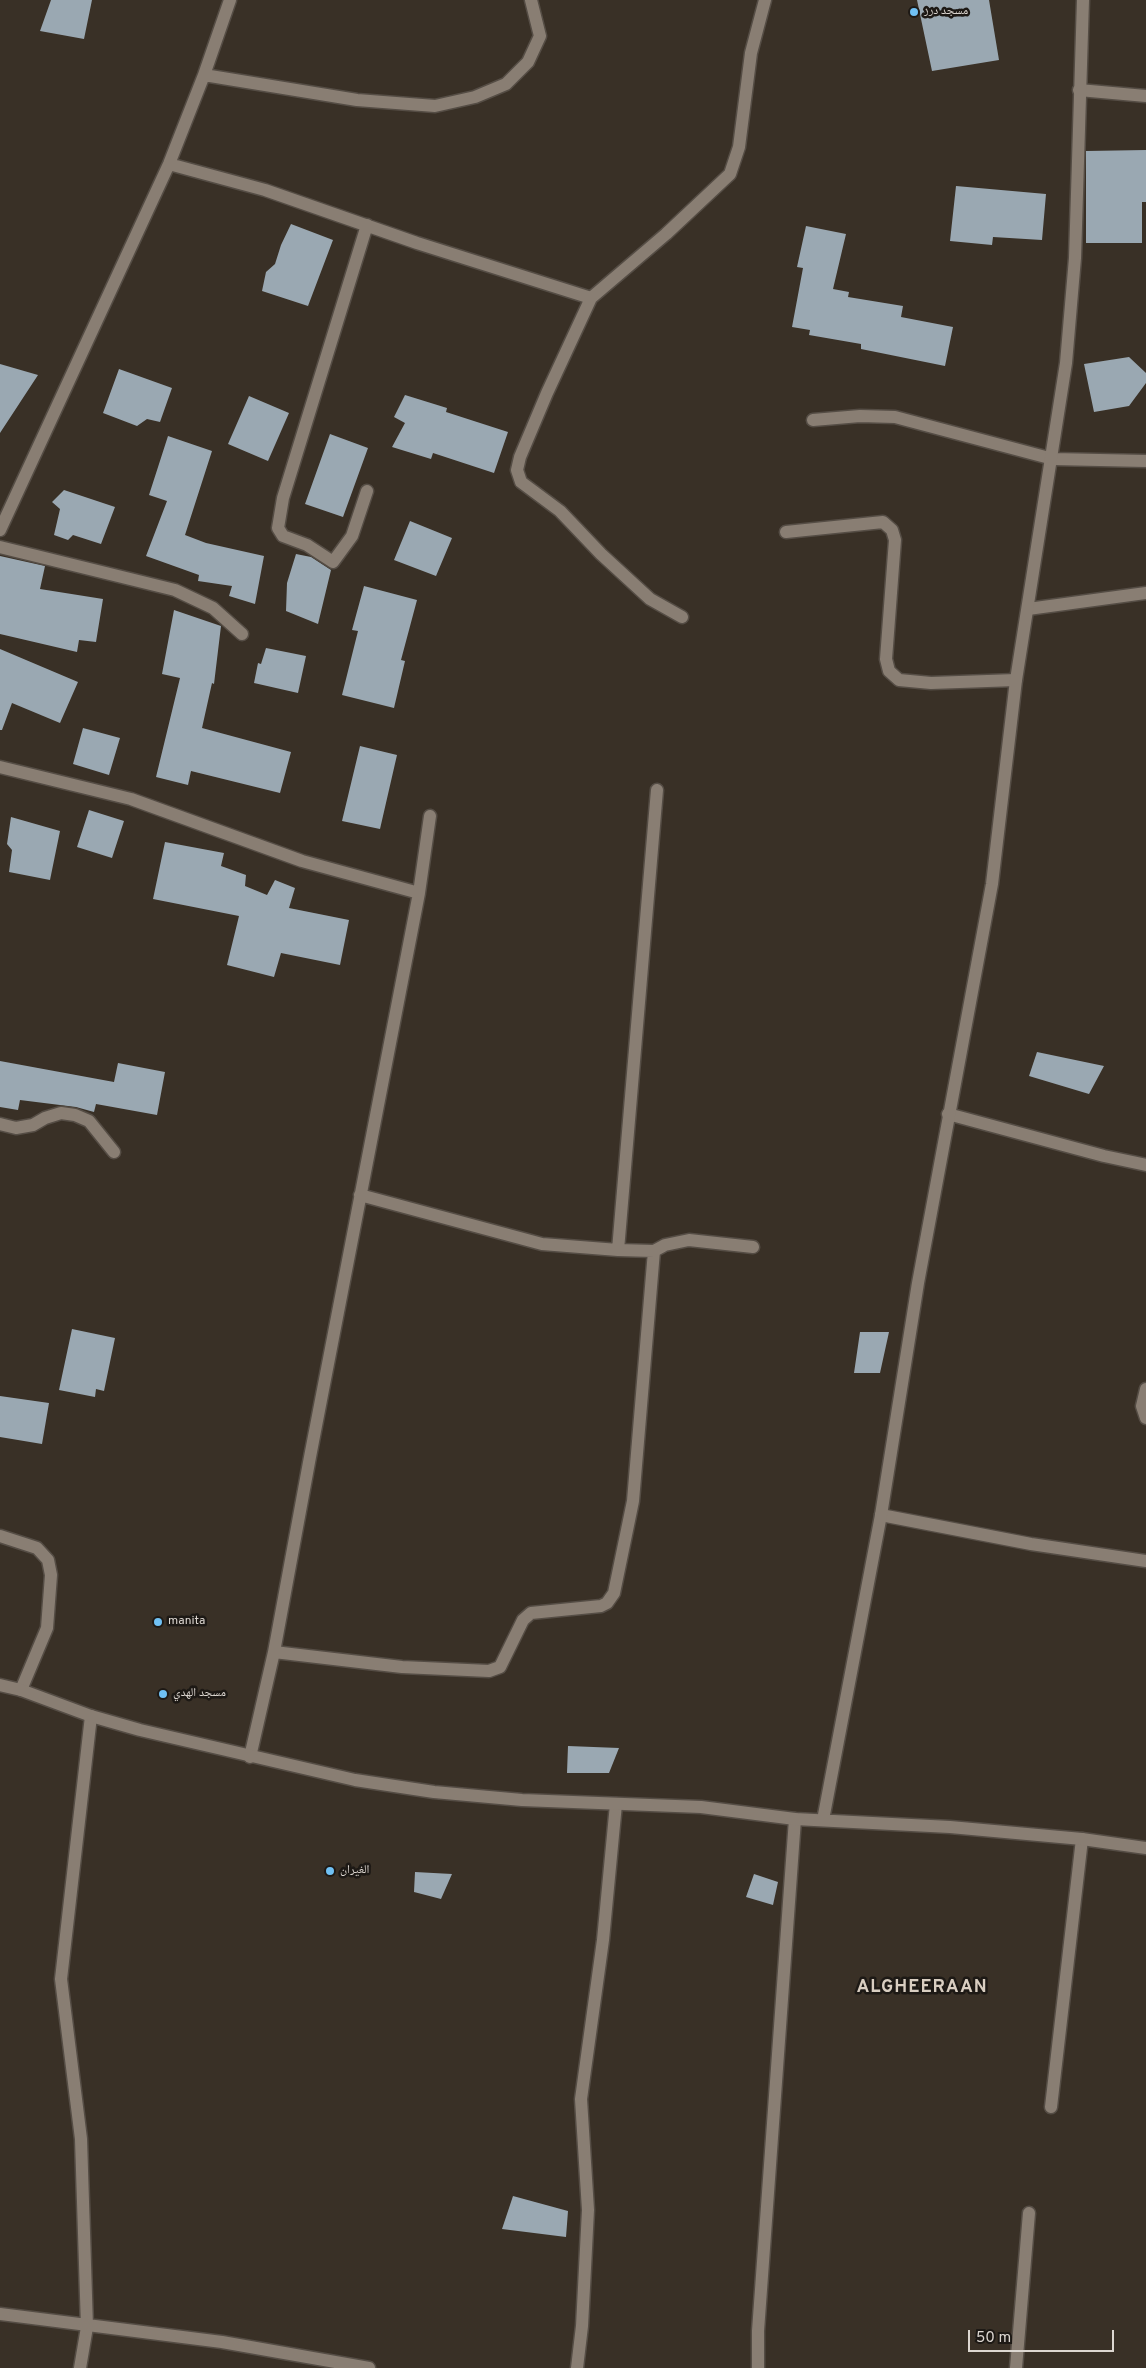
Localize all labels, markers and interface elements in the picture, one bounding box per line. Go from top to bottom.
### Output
place label: مسجد درز [924,5,968,19]
marker: مسجد درز [908,6,920,18]
place label: manita [168,1615,205,1629]
marker: manita [152,1616,164,1628]
place label: مسجد الهدي [173,1687,226,1701]
marker: مسجد الهدي [157,1688,169,1700]
place label: الغيران [340,1864,369,1878]
marker: الغيران [324,1865,336,1877]
district label: ALGHEERAAN [855,1977,989,1999]
scale bar [971,2320,1117,2352]
text: 50 m [976,2329,1011,2348]

